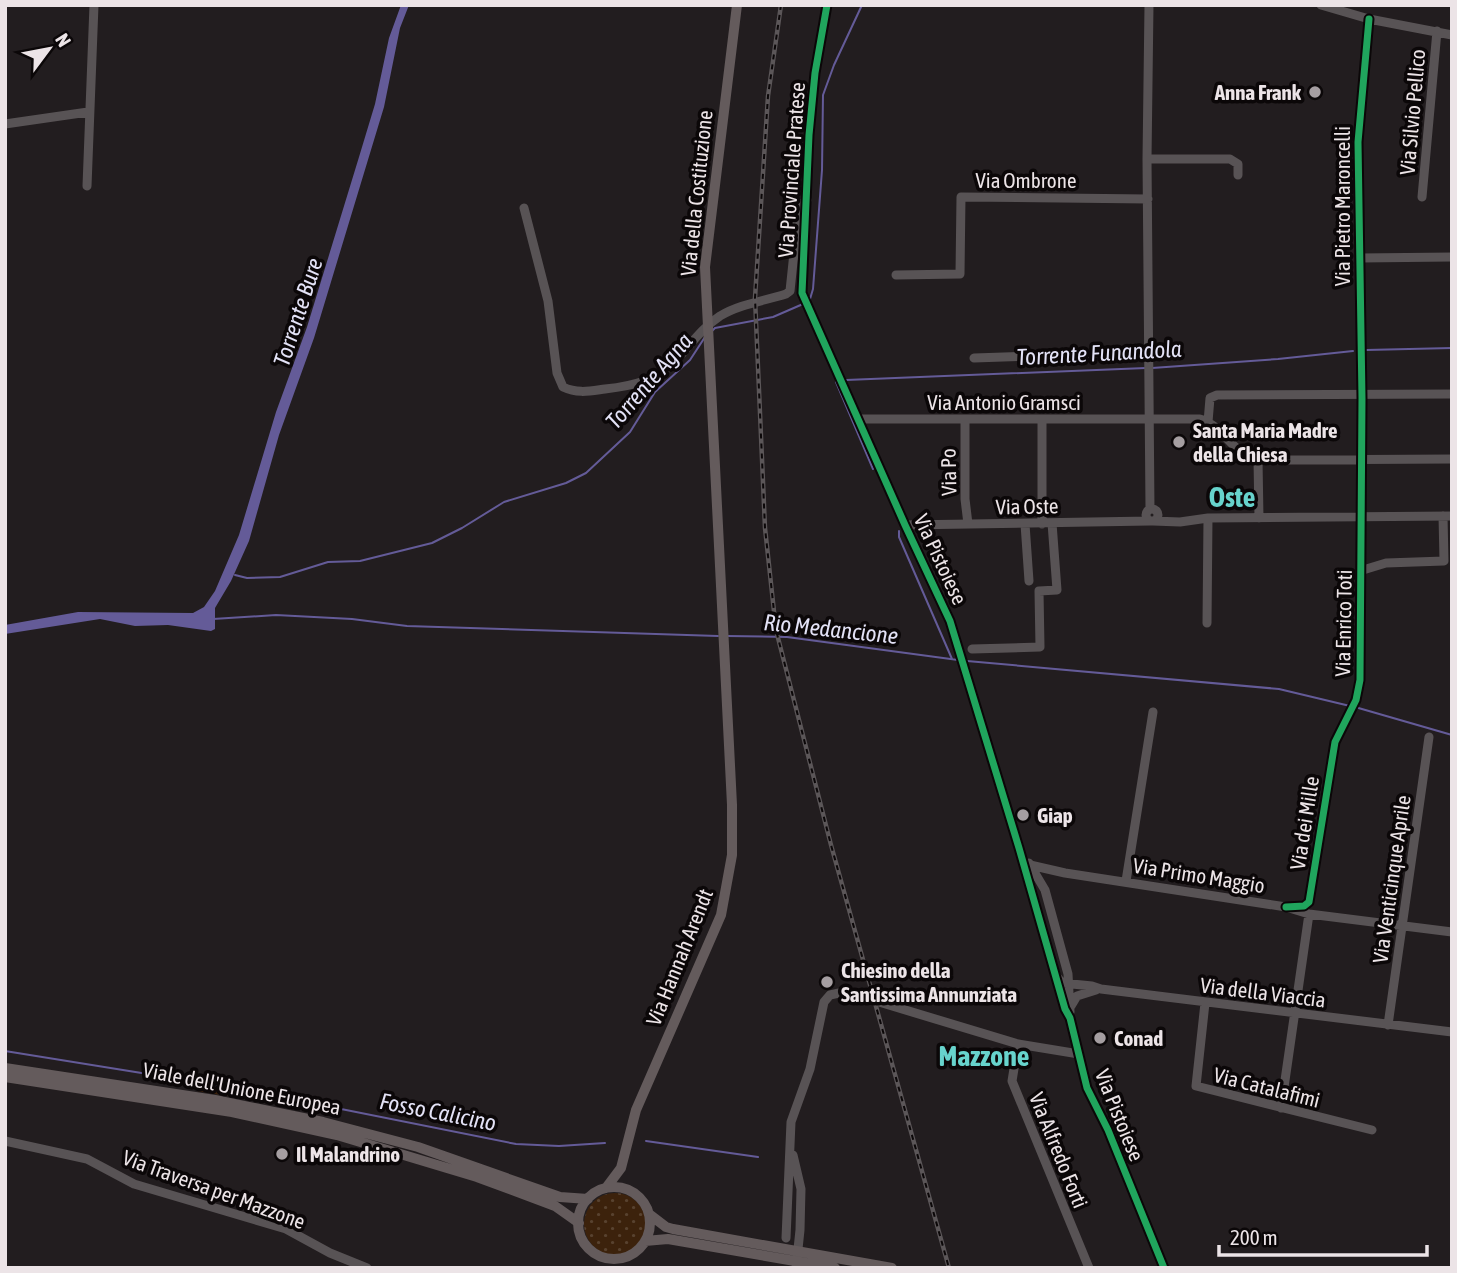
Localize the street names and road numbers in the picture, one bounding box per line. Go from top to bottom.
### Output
street label: Via Silvio Pellico [1395,48,1429,176]
street label: Via Provinciale Pratese [773,81,809,259]
street label: Via della Costituzione [675,109,717,277]
street label: Via Pietro Maroncelli [1330,126,1354,286]
street label: Via Ombrone [976,168,1076,192]
street label: Via Antonio Gramsci [927,390,1081,414]
street label: Via Po [936,448,960,496]
street label: Via Oste [995,493,1059,519]
street label: Via Pistoiese [910,510,972,608]
street label: Via Enrico Toti [1330,569,1356,677]
street label: Via dei Mille [1285,775,1323,871]
street label: Via Venticinque Aprile [1367,793,1415,965]
street label: Via Primo Maggio [1131,853,1267,897]
street label: Via Hannah Arendt [641,885,717,1029]
street label: Via della Viaccia [1199,972,1327,1012]
street label: Viale dell'Unione Europea [141,1057,343,1119]
street label: Via Catalafimi [1211,1062,1323,1112]
street label: Via Pistoiese [1091,1066,1149,1164]
street label: Via Alfredo Forti [1025,1089,1093,1211]
street label: Via Traversa per Mazzone [120,1145,308,1233]

